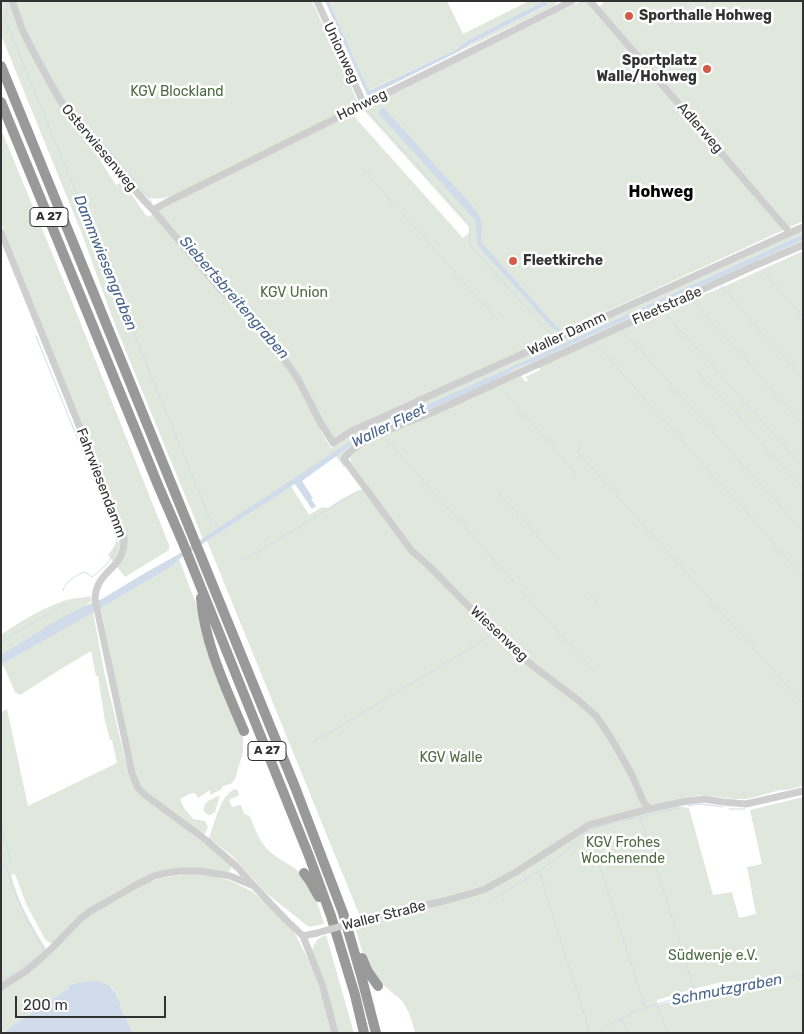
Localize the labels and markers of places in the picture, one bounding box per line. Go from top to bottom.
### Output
place label: Sporthalle Hohweg [639,8,772,24]
marker: Sporthalle Hohweg [623,10,635,22]
place label: Sportplatz Walle/Hohweg [597,53,697,85]
marker: Sportplatz Walle/Hohweg [701,63,713,75]
place label: Fleetkirche [523,253,603,269]
marker: Fleetkirche [507,255,519,267]

